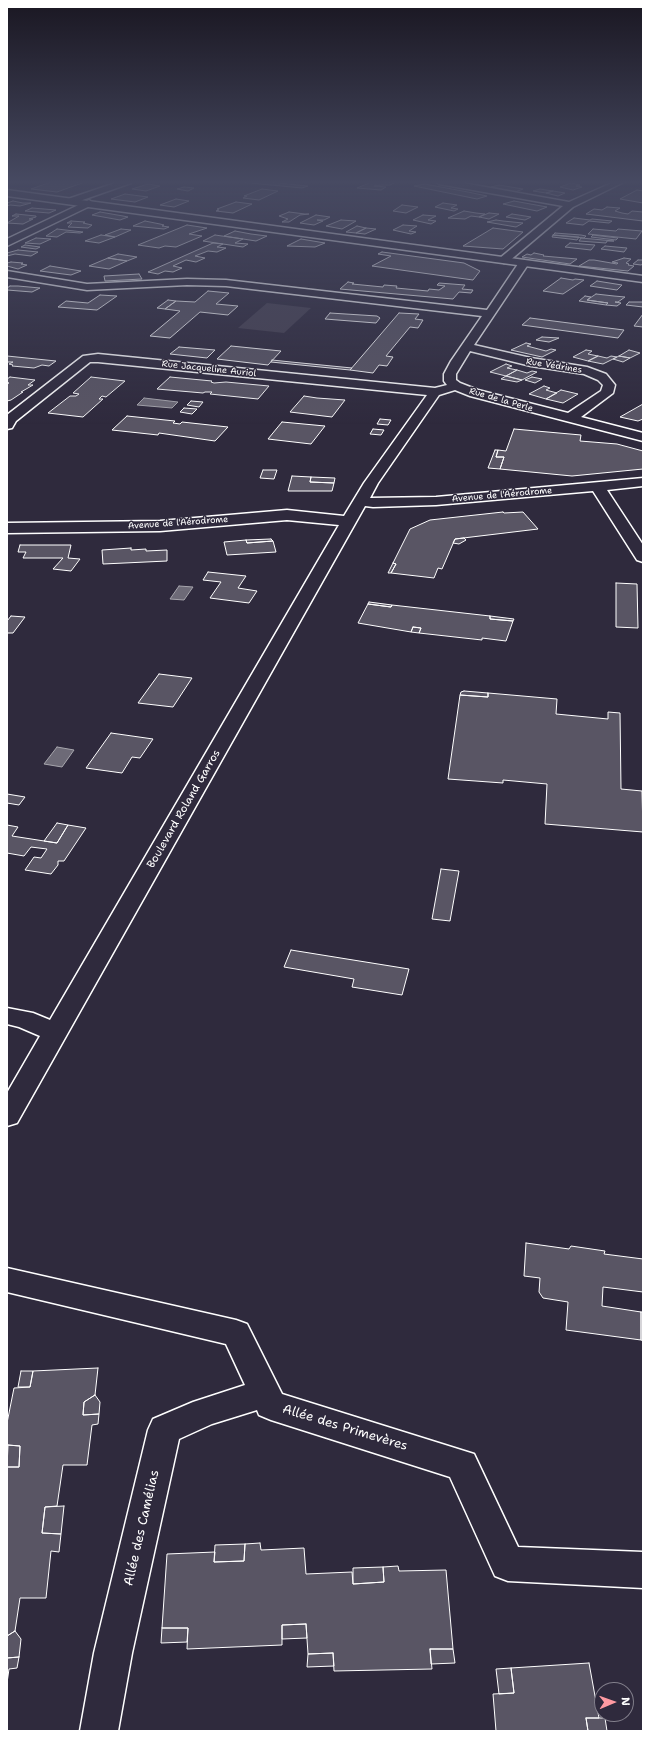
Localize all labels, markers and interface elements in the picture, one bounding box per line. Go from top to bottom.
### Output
street label: Rue Védrines [525,356,583,376]
street label: Rue Jacqueline Auriol [161,359,257,379]
street label: Rue de la Perle [468,386,534,414]
street label: Avenue de l'Aérodrome [451,485,553,505]
street label: Avenue de l'Aérodrome [127,514,229,532]
street label: Boulevard Roland Garros [145,747,223,871]
street label: Allée des Primevères [281,1402,409,1454]
street label: Allée des Camélias [121,1469,163,1587]
north arrow [594,1682,634,1722]
text: N [618,1697,633,1706]

